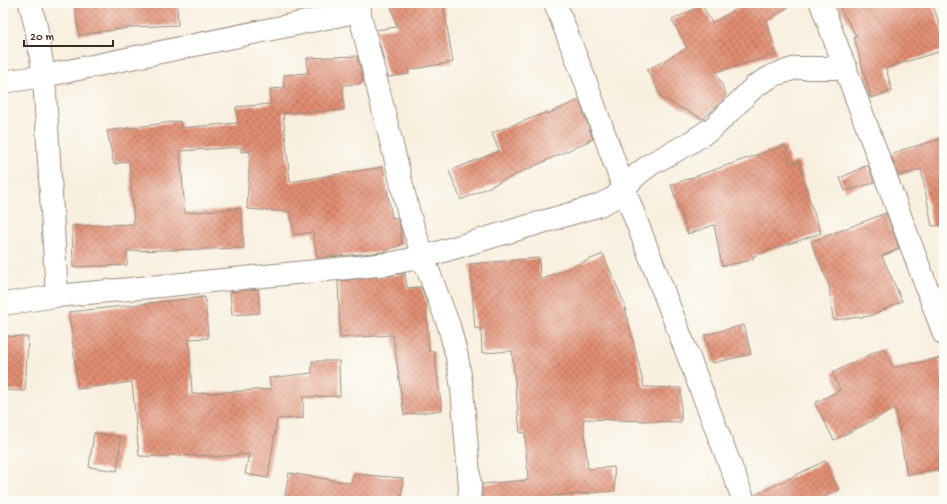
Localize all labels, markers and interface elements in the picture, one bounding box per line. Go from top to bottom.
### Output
scale bar [24,22,113,48]
text: 20 m [30,31,55,45]

